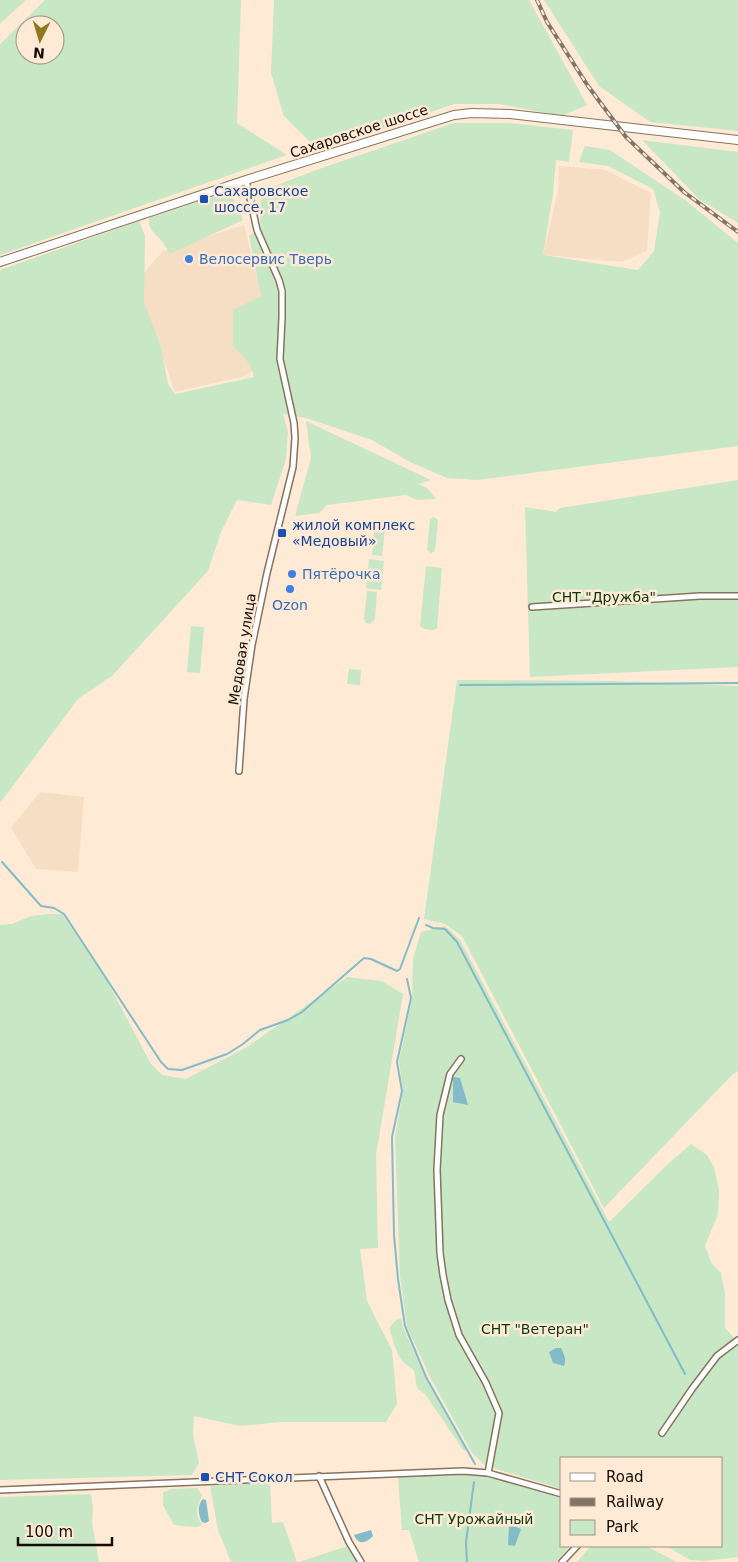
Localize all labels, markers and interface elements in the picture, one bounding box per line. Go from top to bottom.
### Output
north arrow [15,15,65,65]
text: N [32,44,45,61]
street label: Сахаровское шоссе [288,101,430,161]
place label: Сахаровское шоссе, 17 [214,183,308,215]
marker: Сахаровское шоссе, 17 [198,193,210,205]
place label: Велосервис Тверь [199,251,332,267]
marker: Велосервис Тверь [183,253,195,265]
place label: жилой комплекс «Медовый» [292,517,415,549]
marker: жилой комплекс «Медовый» [276,527,288,539]
place label: Пятёрочка [302,566,380,582]
marker: Пятёрочка [286,568,298,580]
marker: Ozon [284,583,296,595]
park label: СНТ "Дружба" [552,589,656,605]
street label: Медовая улица [225,592,259,706]
place label: Ozon [272,597,308,613]
park label: СНТ "Ветеран" [481,1321,589,1337]
legend [560,1457,723,1547]
text: Road [606,1468,644,1486]
place label: СНТ Сокол [215,1469,293,1485]
marker: СНТ Сокол [199,1471,211,1483]
text: Railway [606,1493,664,1511]
park label: СНТ Урожайный [415,1511,533,1527]
scale bar [18,1514,111,1546]
text: Park [606,1518,639,1536]
text: 100 m [25,1523,73,1541]

